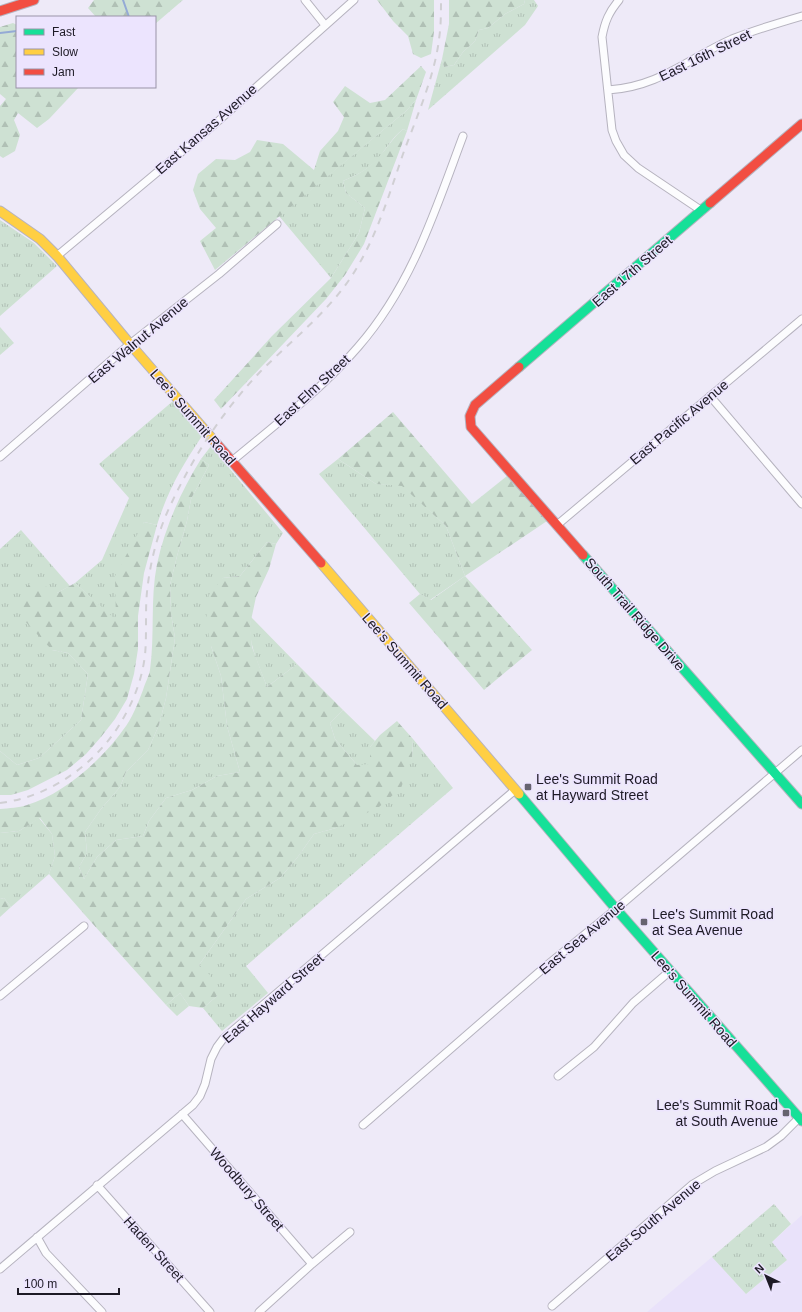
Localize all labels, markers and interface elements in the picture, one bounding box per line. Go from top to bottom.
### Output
legend [16,16,156,88]
text: Fast [52,25,76,39]
street label: East 16th Street [656,26,754,84]
text: Slow [52,45,78,59]
text: Jam [52,65,75,79]
street label: East Kansas Avenue [152,81,260,177]
street label: East 17th Street [589,232,675,310]
street label: East Walnut Avenue [85,293,191,386]
street label: East Elm Street [271,351,353,429]
street label: Lee's Summit Road [147,366,239,468]
street label: East Pacific Avenue [627,376,732,468]
street label: South Trail Ridge Drive [582,554,688,674]
street label: Lee's Summit Road [359,610,451,712]
place label: Lee's Summit Road at Hayward Street [536,771,658,803]
marker: Lee's Summit Road at Hayward Street [523,782,533,792]
street label: East Sea Avenue [536,896,628,978]
place label: Lee's Summit Road at Sea Avenue [652,906,774,938]
marker: Lee's Summit Road at Sea Avenue [639,917,649,927]
street label: Lee's Summit Road [648,948,740,1050]
street label: East Hayward Street [219,950,327,1046]
place label: Lee's Summit Road at South Avenue [656,1097,778,1129]
marker: Lee's Summit Road at South Avenue [781,1108,791,1118]
street label: Woodbury Street [207,1144,287,1234]
street label: East South Avenue [602,1176,704,1264]
street label: Haden Street [120,1213,188,1285]
north arrow [746,1256,786,1296]
text: N [752,1262,766,1276]
scale bar [18,1270,119,1296]
text: 100 m [24,1277,57,1291]

